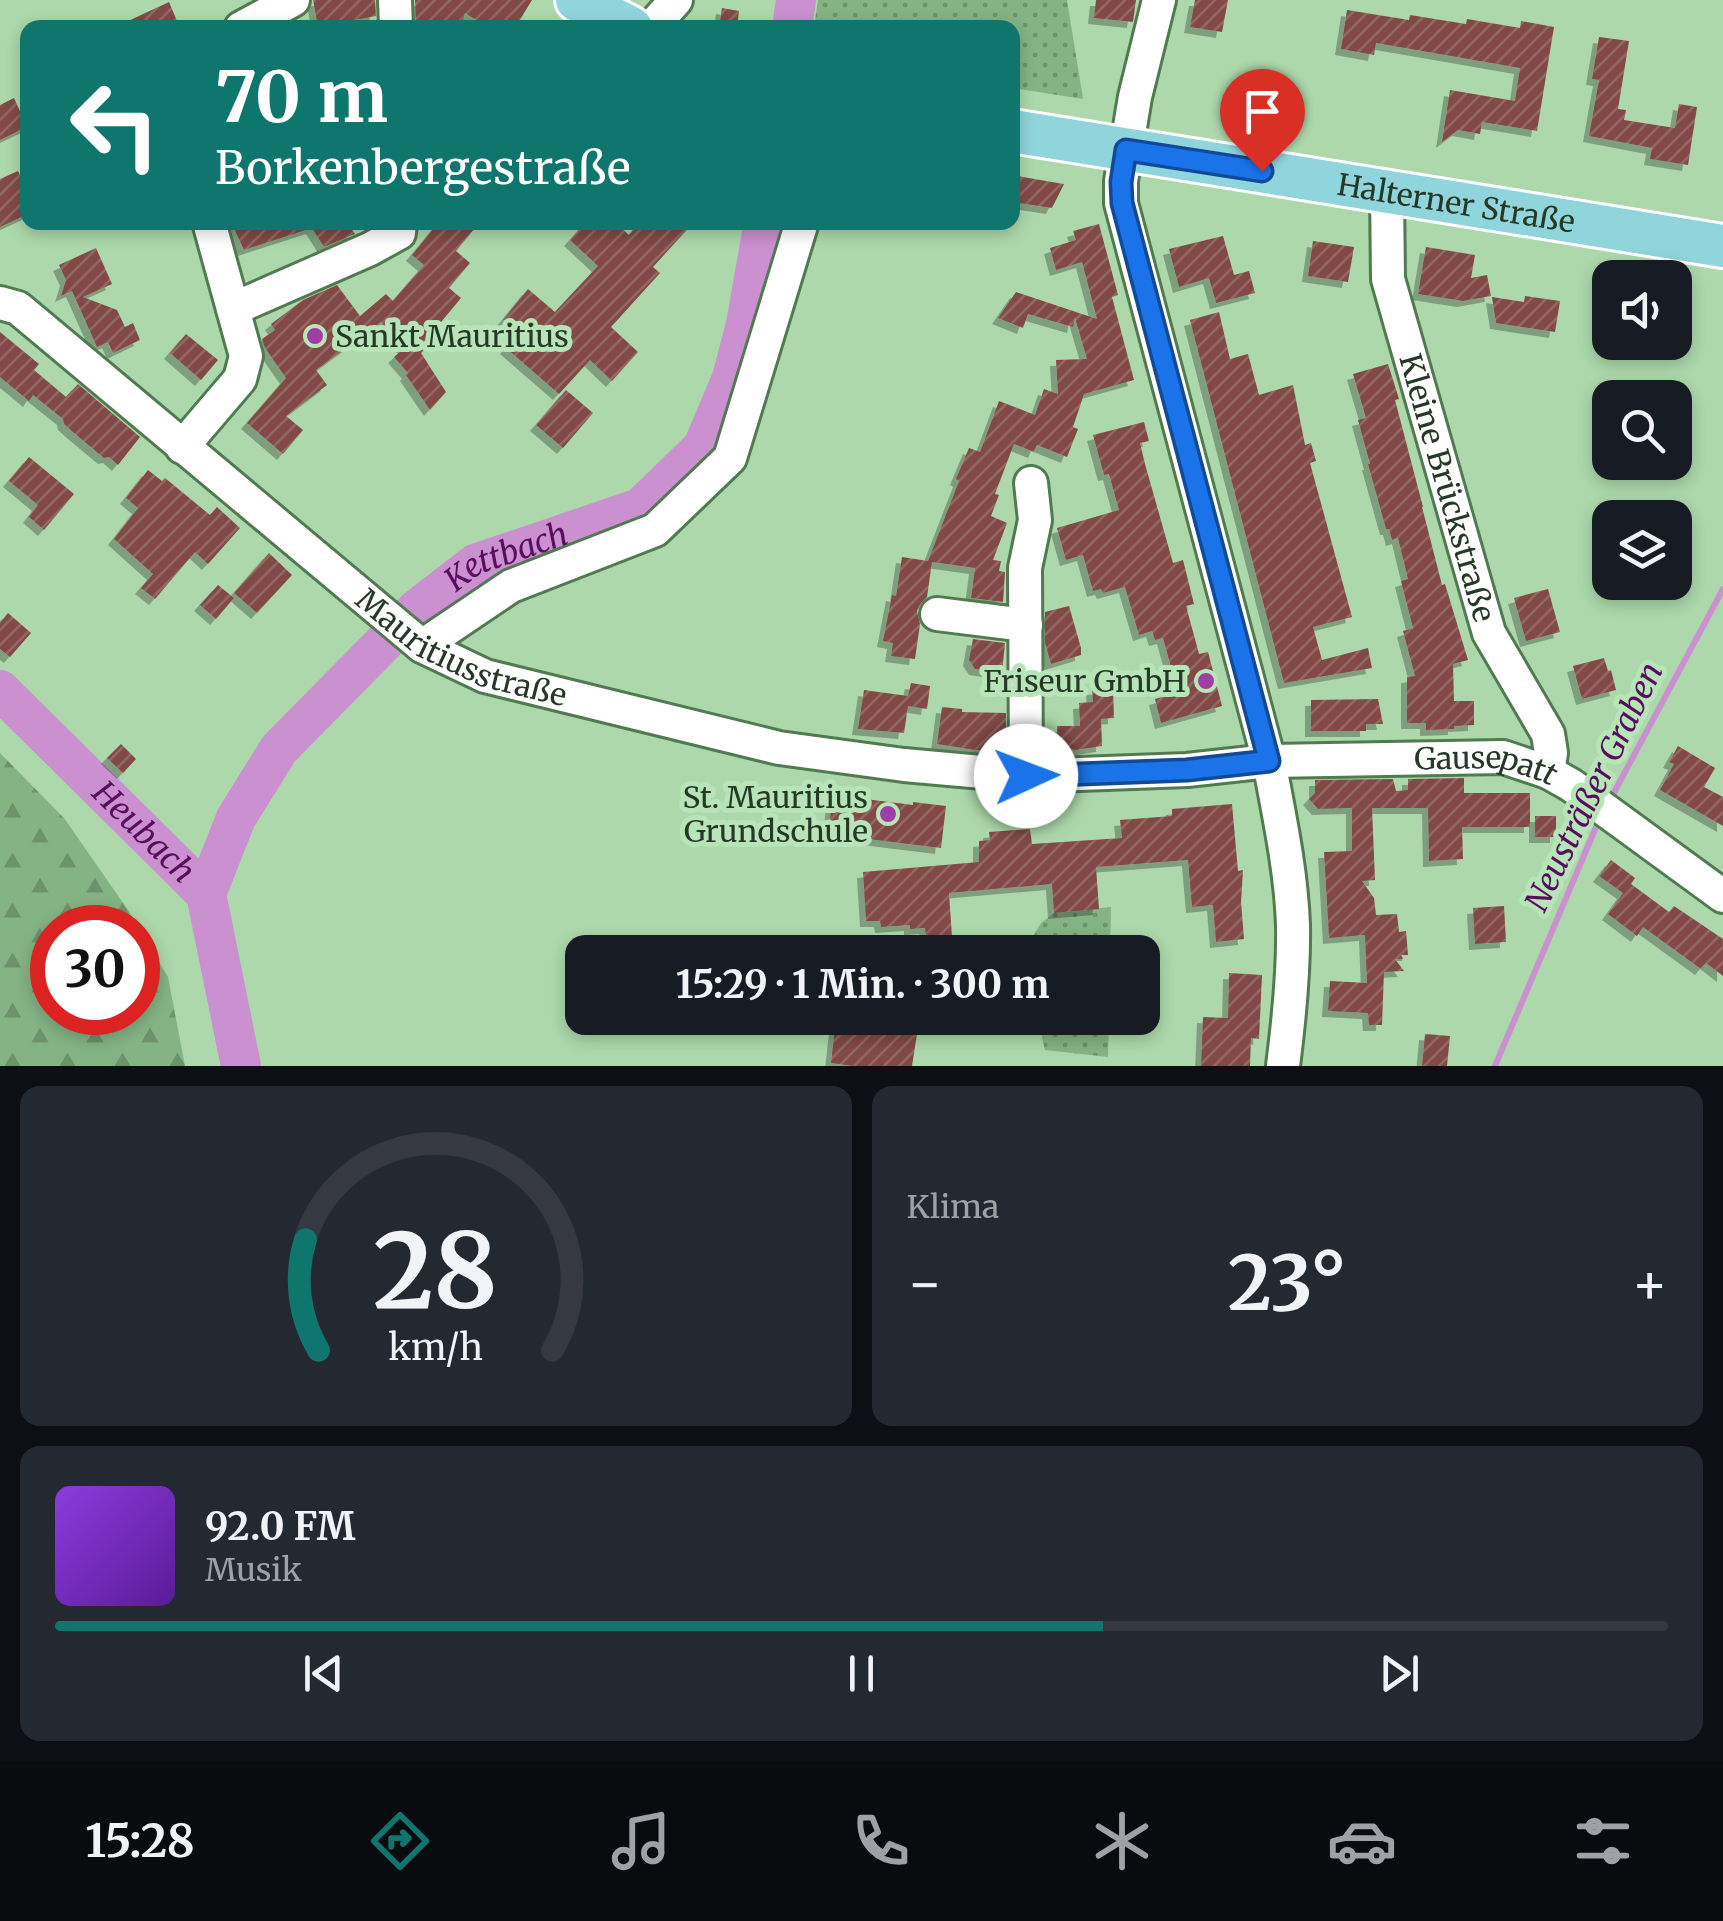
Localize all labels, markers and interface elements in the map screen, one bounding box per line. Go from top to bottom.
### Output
text: 70 m [215,53,388,141]
icon: left [50,60,180,190]
pin [1220,69,1305,172]
icon: arrive [1235,84,1290,139]
text: Borkenbergestraße [215,140,631,196]
street label: Halterner Straße [1335,165,1578,241]
map controls [1592,260,1692,600]
button: sound [1592,260,1692,360]
place label: Sankt Mauritius [335,317,569,355]
marker: Sankt Mauritius [304,325,326,347]
street label: Kleine Brückstraße [1391,349,1504,626]
button: search [1592,380,1692,480]
button: layers [1592,500,1692,600]
water label: Kettbach [436,514,573,601]
street label: Mauritiusstraße [348,580,571,714]
water label: Neusträßer Graben [1516,656,1672,918]
place label: Friseur GmbH [983,662,1186,700]
marker: Friseur GmbH [1195,670,1217,692]
position arrow [974,724,1078,828]
street label: Gausepatt [1414,738,1565,793]
water label: Heubach [83,772,203,891]
place label: St. Mauritius Grundschule [682,778,868,850]
marker: St. Mauritius Grundschule [877,803,899,825]
speed limit sign: 30 [30,905,160,1035]
text: 15:29 · 1 Min. · 300 m [676,961,1049,1008]
text: Klima [907,1187,999,1227]
text: 28 [373,1206,498,1336]
text: 23° [1228,1236,1347,1330]
text: − [907,1249,943,1318]
text: + [1631,1249,1668,1318]
text: km/h [388,1325,483,1370]
text: 92.0 FM [205,1503,355,1550]
text: Musik [205,1550,302,1590]
icon: previous [296,1646,351,1701]
icon: pause [834,1646,889,1701]
icon: next [1372,1646,1427,1701]
icon: directions [365,1806,435,1876]
icon: music [606,1806,676,1876]
icon: phone [846,1806,916,1876]
icon: climate [1087,1806,1157,1876]
icon: car [1327,1806,1397,1876]
icon: filters [1568,1806,1638,1876]
text: 15:28 [85,1813,195,1869]

